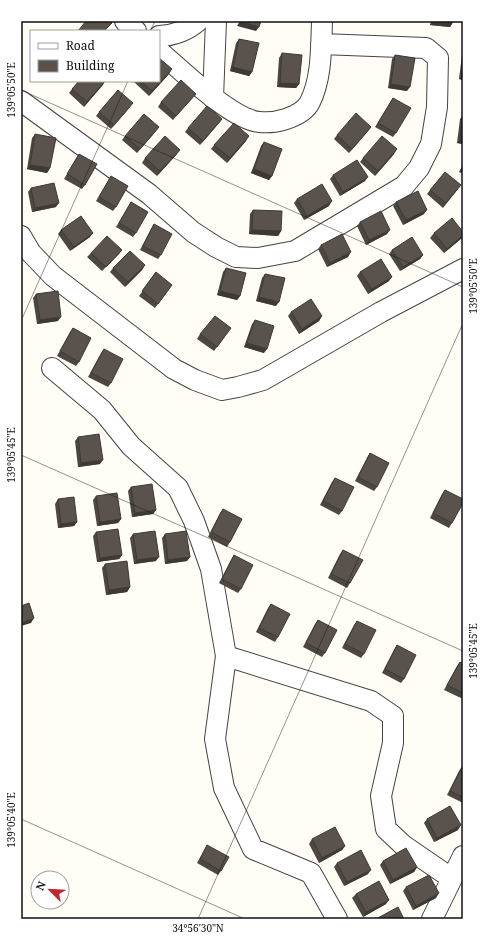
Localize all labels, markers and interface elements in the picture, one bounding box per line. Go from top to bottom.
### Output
legend [30,30,160,82]
text: Road [66,37,96,54]
text: Building [66,57,115,74]
text: 139°05'50"E [4,62,18,118]
text: 139°05'50"E [466,258,480,314]
text: 139°05'45"E [4,427,18,483]
text: 139°05'45"E [466,623,480,679]
text: 139°05'40"E [4,792,18,848]
north arrow [30,870,70,910]
text: N [32,878,49,893]
text: 34°56'30"N [172,921,224,935]

